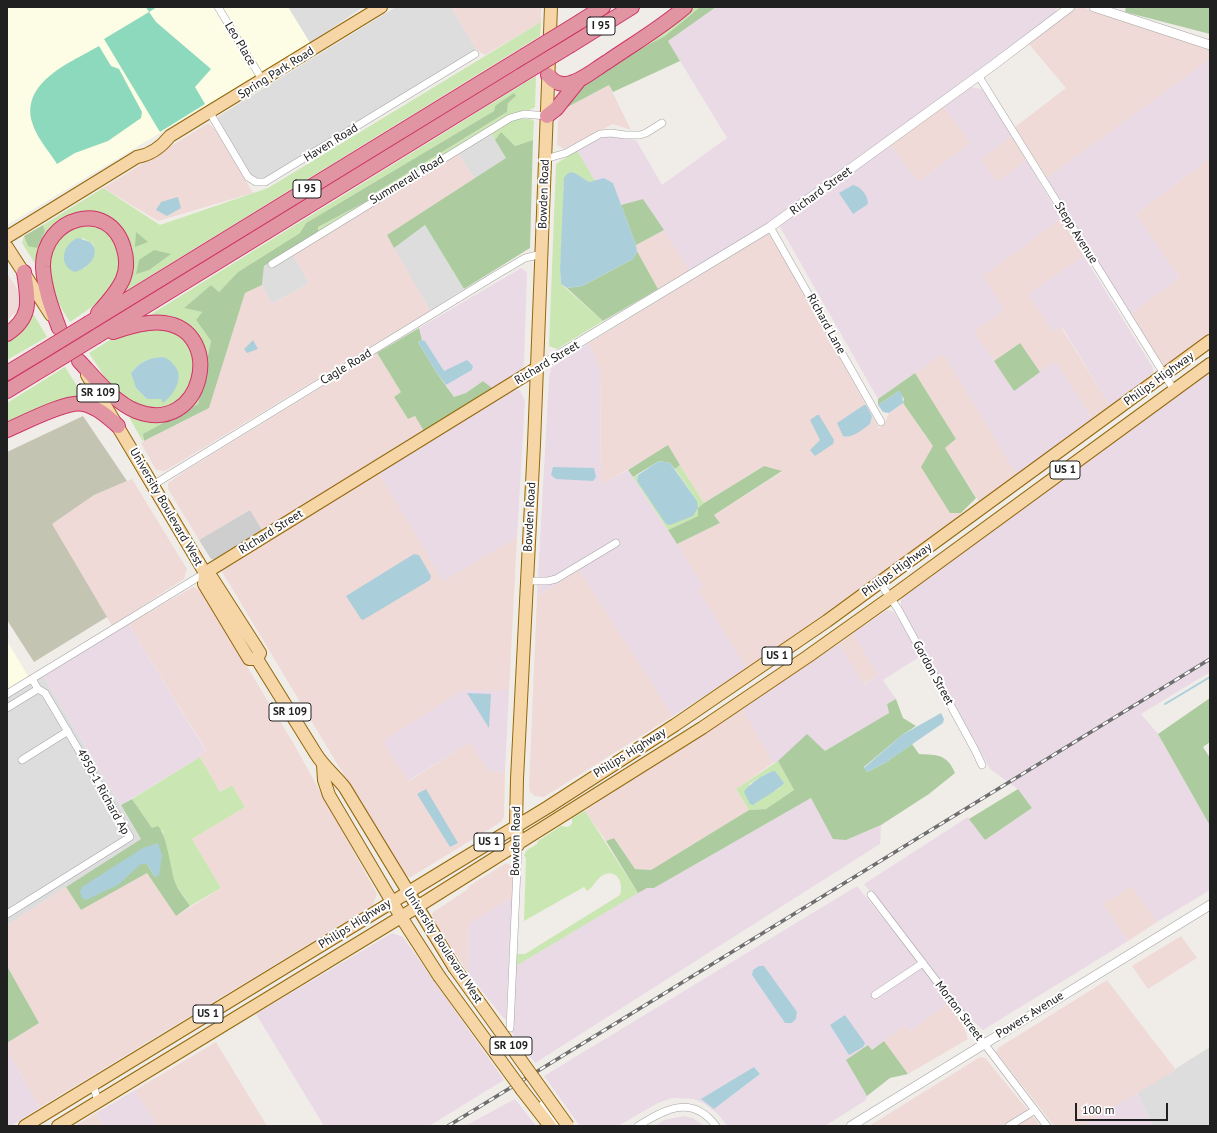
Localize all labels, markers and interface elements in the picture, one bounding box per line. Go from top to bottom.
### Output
road number: I 95 [587,17,615,35]
street label: Leo Place [221,20,259,68]
street label: Spring Park Road [235,44,317,102]
street label: Haven Road [301,121,361,165]
street label: Summerall Road [367,152,447,208]
street label: Bowden Road [536,159,552,229]
street label: Richard Street [787,164,855,218]
road number: I 95 [293,180,321,198]
street label: Stepp Avenue [1051,199,1101,267]
street label: Richard Lane [804,291,848,357]
street label: Richard Street [512,338,582,388]
street label: Cagle Road [318,346,374,388]
street label: Philips Highway [1121,349,1197,409]
road number: SR 109 [77,384,119,402]
street label: University Boulevard West [126,445,206,569]
road number: US 1 [1050,461,1080,479]
street label: Bowden Road [521,482,539,552]
street label: Richard Street [236,507,306,557]
street label: Philips Highway [859,540,935,600]
street label: Gordon Street [909,638,957,708]
road number: US 1 [762,647,792,665]
road number: SR 109 [269,703,311,721]
street label: Philips Highway [591,725,669,781]
street label: 4950-1 Richard Ap [73,747,133,837]
street label: Bowden Road [508,806,524,876]
road number: US 1 [474,833,504,851]
street label: University Boulevard West [400,886,486,1006]
street label: Philips Highway [316,896,394,952]
street label: Morton Street [932,978,986,1044]
street label: Powers Avenue [993,988,1067,1042]
road number: US 1 [193,1005,223,1023]
road number: SR 109 [490,1037,532,1055]
scale bar [1077,1095,1170,1121]
text: 100 m [1082,1102,1115,1117]

